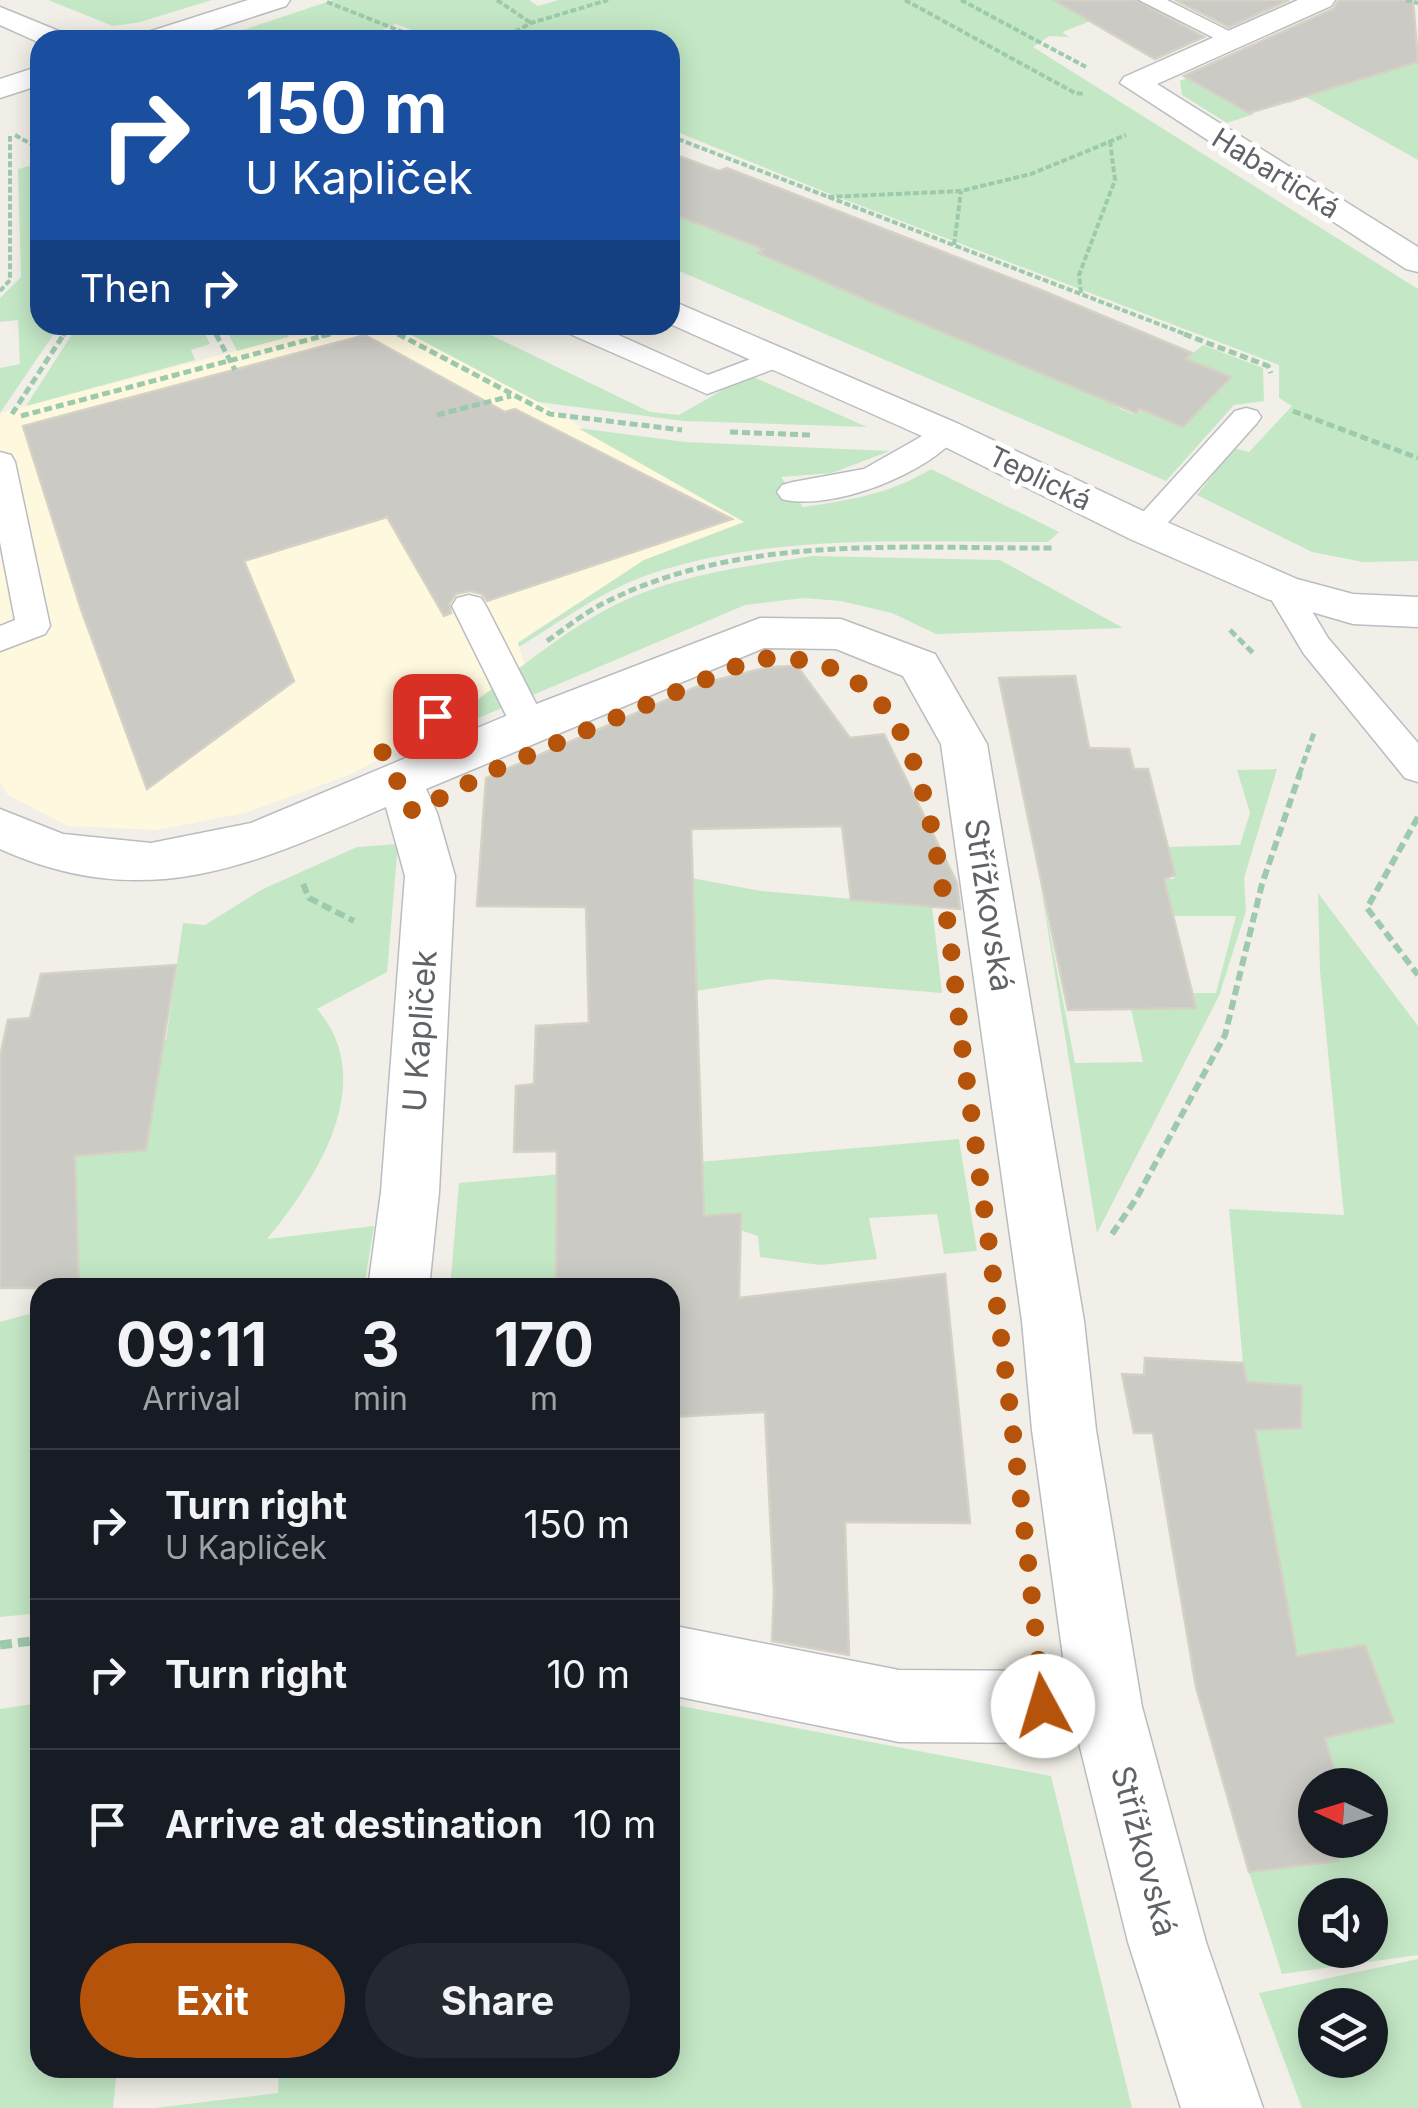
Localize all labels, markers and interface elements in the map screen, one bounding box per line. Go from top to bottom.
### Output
text: 150 m [245,65,448,150]
icon: right [80,70,210,200]
street label: Habartická [1206,121,1346,225]
text: U Kapliček [245,150,473,205]
icon: right [192,260,247,315]
text: Then [80,265,172,311]
street label: Teplická [983,439,1097,517]
pin [393,674,478,759]
icon: arrive [408,689,463,744]
street label: Střížkovská [957,816,1022,994]
street label: U Kapliček [394,948,445,1113]
text: 09:11 [116,1308,267,1380]
text: 3 [361,1308,400,1380]
text: 170 [494,1308,594,1380]
text: Arrival [142,1379,241,1418]
text: min [353,1379,408,1418]
text: m [530,1379,558,1418]
text: Turn right [165,1482,347,1528]
icon: right [80,1497,135,1552]
text: 150 m [523,1501,630,1547]
text: U Kapliček [165,1528,327,1567]
icon: right [80,1647,135,1702]
text: Turn right [165,1651,347,1697]
text: 10 m [547,1651,630,1697]
position arrow [991,1654,1095,1758]
street label: Střížkovská [1103,1761,1186,1940]
north arrow [1298,1768,1388,1858]
map controls [1298,1768,1388,2078]
icon: arrive [80,1797,135,1852]
text: Arrive at destination [165,1801,543,1847]
text: 10 m [573,1801,656,1847]
button: sound [1298,1878,1388,1968]
button: Exit [80,1943,345,2058]
button: Share [365,1943,630,2058]
button: layers [1298,1988,1388,2078]

